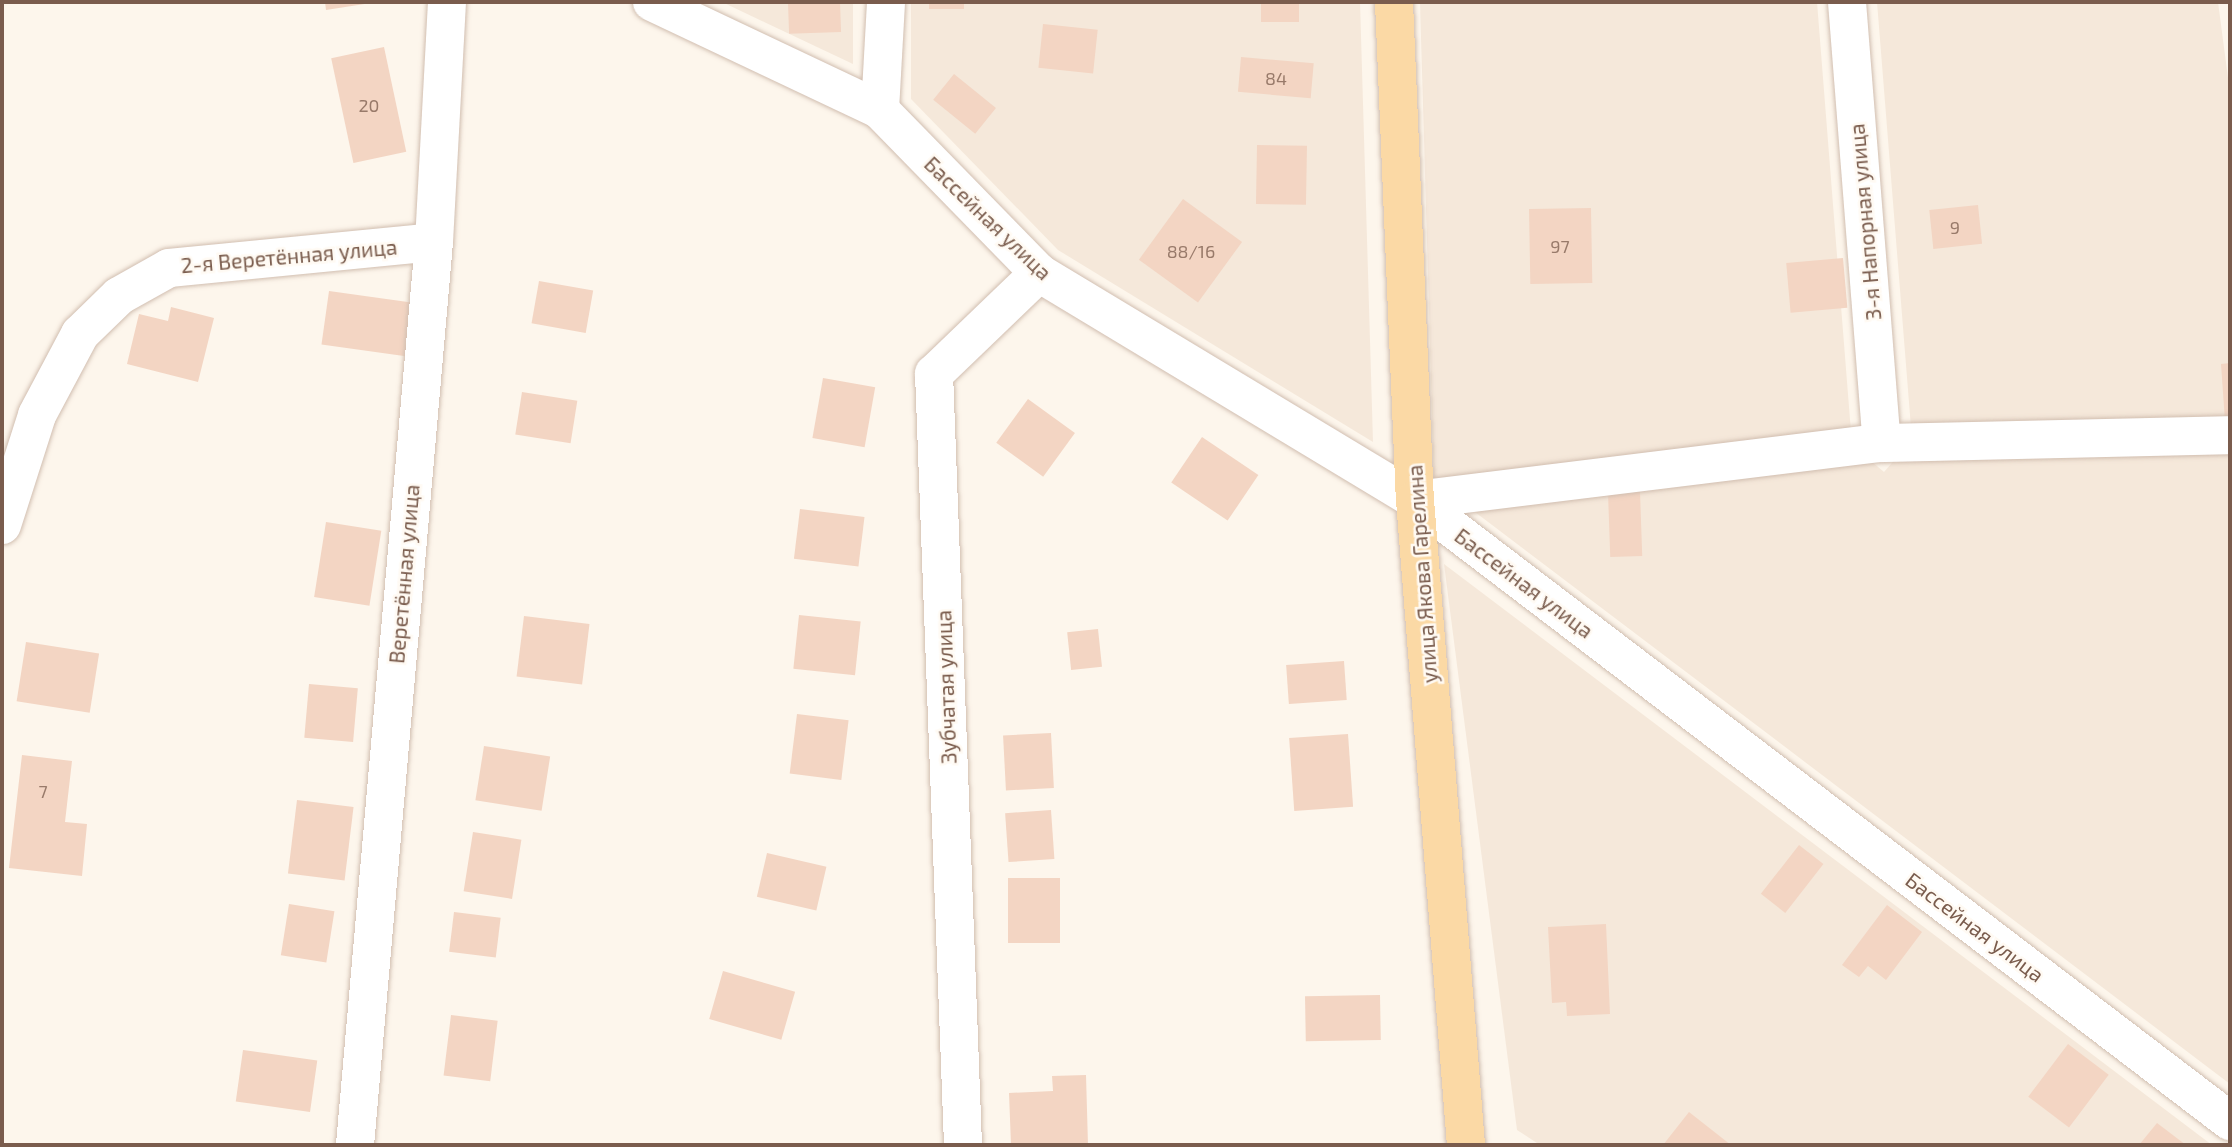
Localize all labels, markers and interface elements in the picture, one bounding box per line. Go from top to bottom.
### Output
house number: 84 [1265,67,1287,89]
house number: 20 [359,94,379,116]
street label: 3-я Напорная улица [1844,122,1886,322]
street label: Бассейная улица [919,151,1057,285]
house number: 9 [1950,216,1960,238]
street label: 2-я Веретённая улица [180,234,398,278]
house number: 97 [1550,235,1570,257]
house number: 88/16 [1167,240,1215,262]
street label: улица Якова Гарелина [1402,464,1442,684]
street label: Веретённая улица [384,483,424,665]
street label: Бассейная улица [1450,523,1598,643]
street label: Зубчатая улица [931,610,961,764]
house number: 7 [38,780,48,802]
street label: Бассейная улица [1901,867,2049,987]

